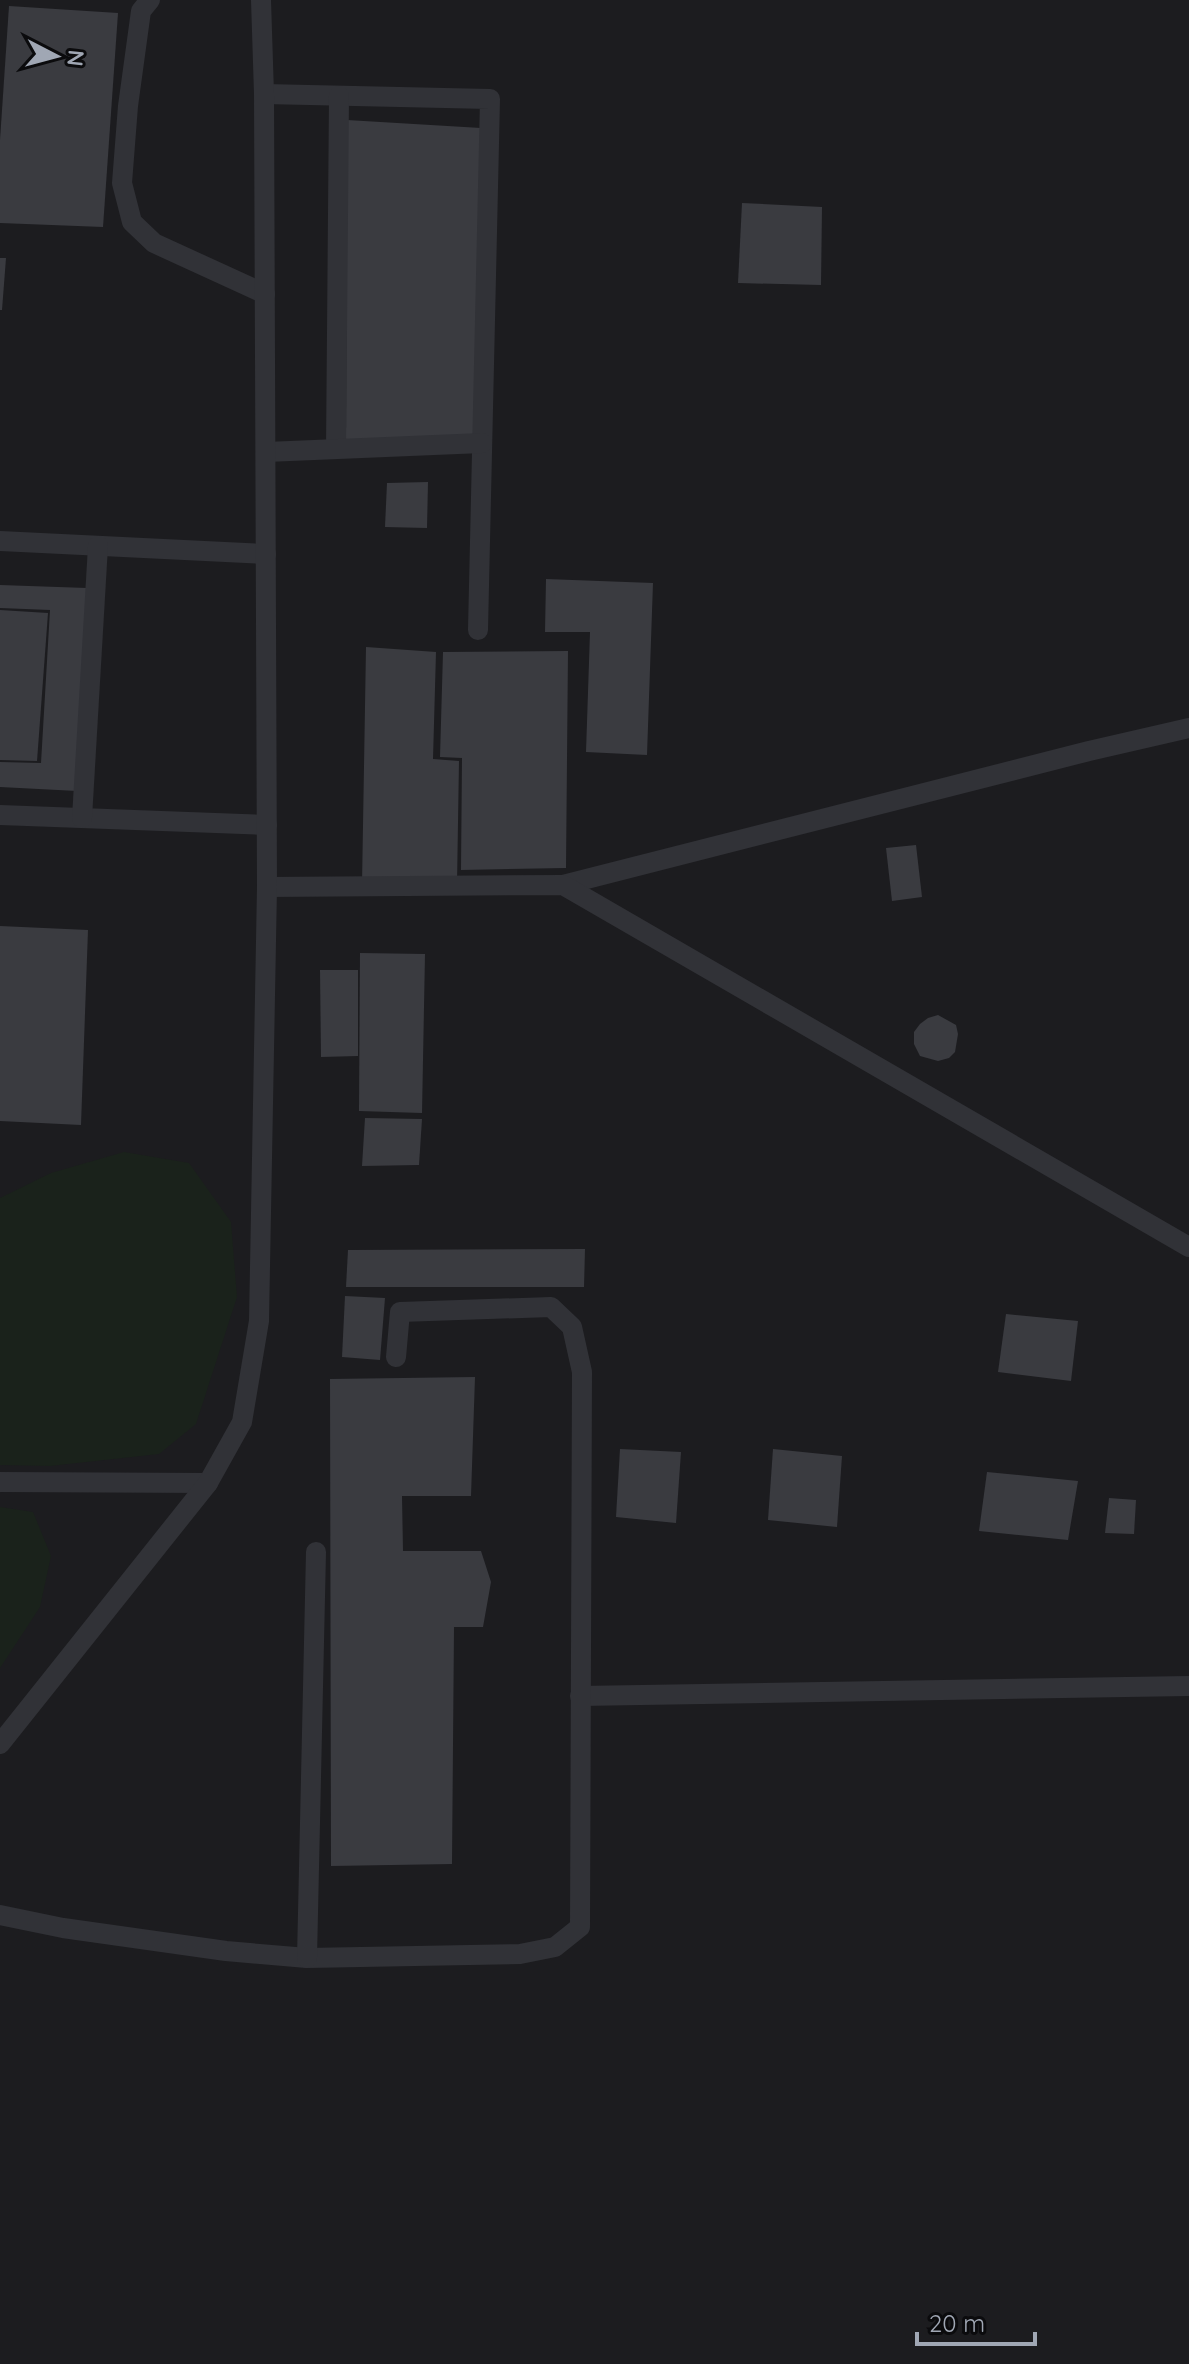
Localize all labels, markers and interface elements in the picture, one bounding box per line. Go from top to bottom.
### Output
north arrow [16,16,96,96]
text: N [61,49,91,68]
scale bar [917,2296,1035,2346]
text: 20 m [929,2308,985,2338]

